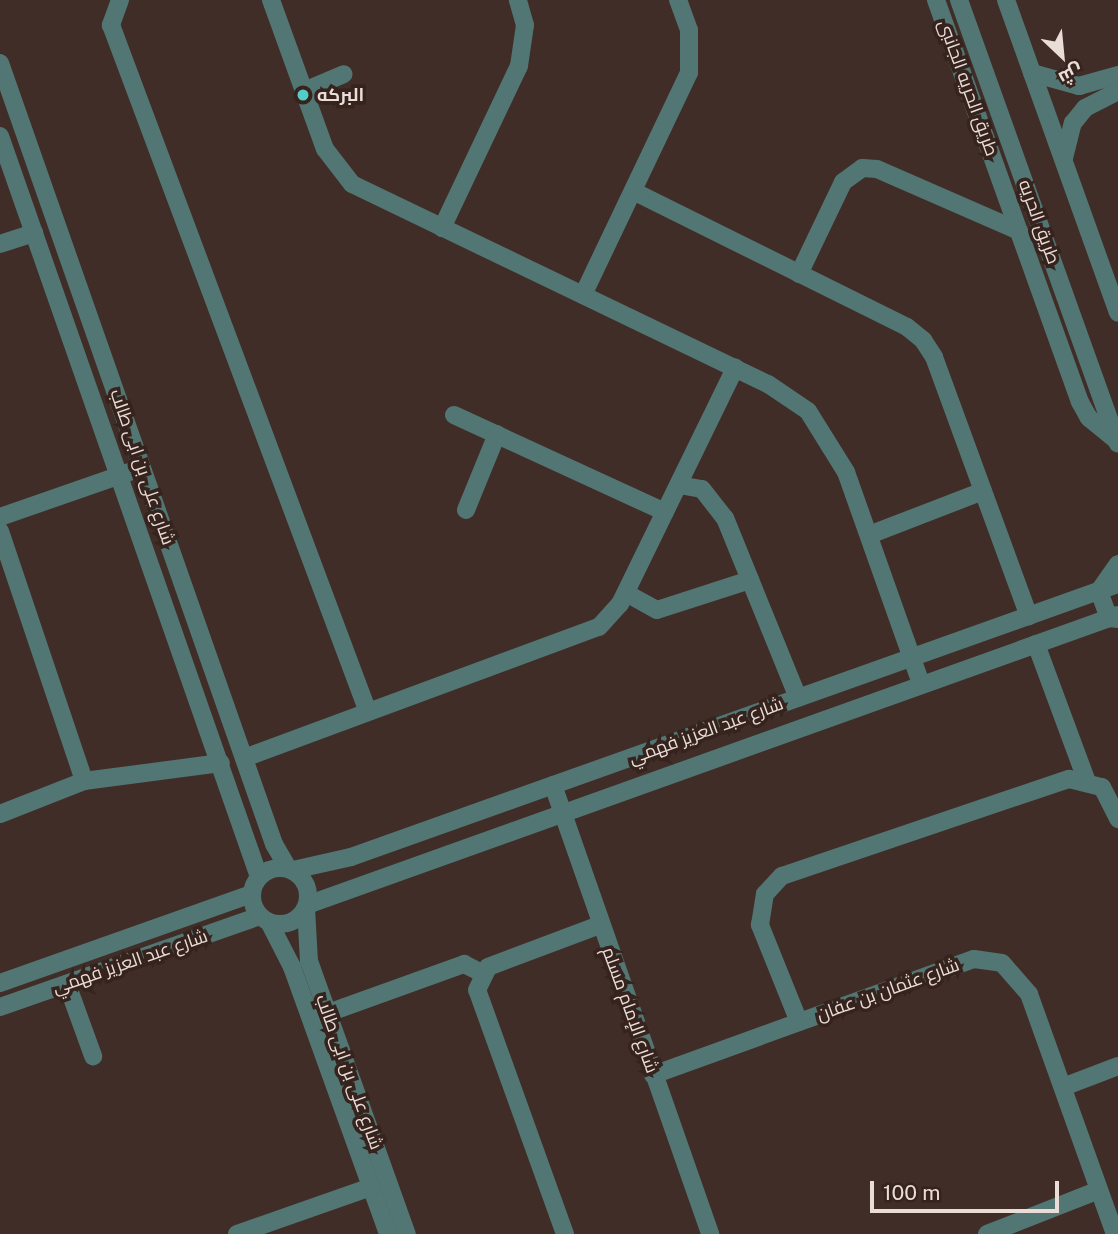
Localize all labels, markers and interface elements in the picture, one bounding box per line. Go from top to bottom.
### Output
street label: طريق الحريه الجانبى [933,17,1003,159]
north arrow [1027,21,1097,91]
text: ش [1055,60,1087,90]
place label: البركه [317,84,364,106]
marker: البركه [295,87,311,103]
street label: طريق الحريه [1014,177,1064,267]
street label: شارع على بن ابى طالب [105,386,179,548]
street label: شارع عبد العزيز فهمي [626,693,786,769]
street label: شارع عبد العزيز فهمي [50,925,210,999]
street label: شارع الإمام مسلم [597,944,663,1076]
street label: شارع عثمان بن عفان [814,954,962,1026]
street label: شارع على بن ابى طالب [311,992,387,1152]
scale bar [873,1168,1062,1212]
text: 100 m [883,1180,940,1205]

